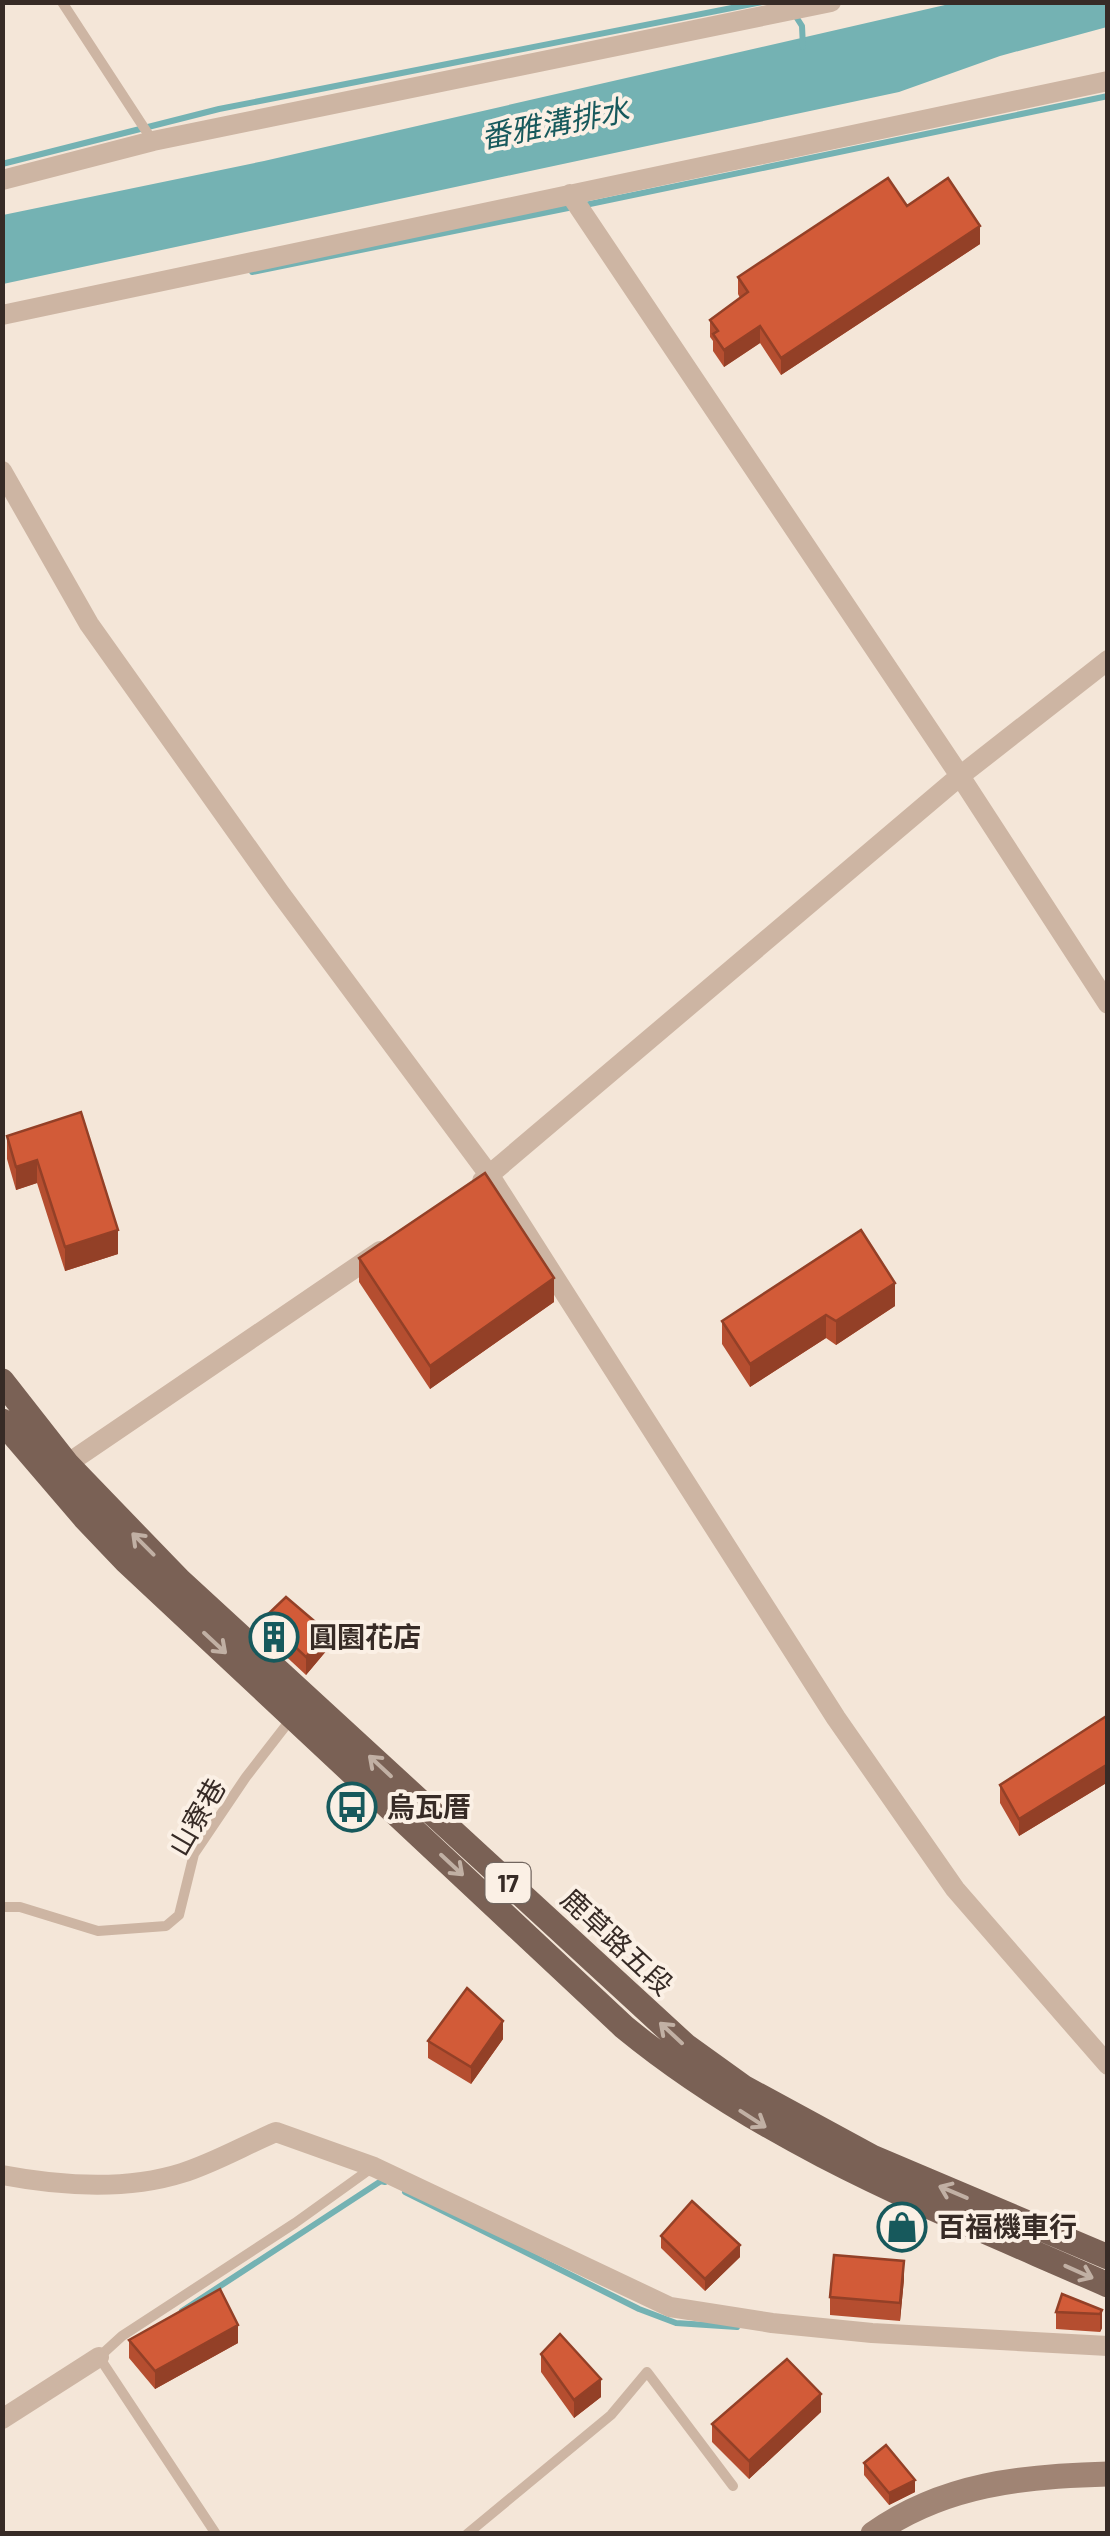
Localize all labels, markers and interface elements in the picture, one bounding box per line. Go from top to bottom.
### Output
water label: 番雅溝排水 [478,90,634,154]
one-way arrow [131,1532,156,1557]
building icon: 圓園花店 [248,1611,300,1663]
place label: 圓園花店 [309,1619,421,1653]
one-way arrow [202,1631,226,1655]
one-way arrow [369,1754,393,1778]
street label: 山寮巷 [160,1772,232,1861]
bus stop icon: 烏瓦厝 [326,1781,378,1833]
place label: 烏瓦厝 [387,1789,471,1823]
one-way arrow [439,1853,464,1876]
road number: 17 [486,1863,530,1903]
street label: 鹿草路五段 [555,1881,680,2001]
one-way arrow [660,2021,684,2045]
one-way arrow [739,2108,767,2129]
one-way arrow [938,2181,969,2199]
shop icon: 百福機車行 [876,2201,928,2253]
place label: 百福機車行 [937,2209,1077,2243]
one-way arrow [1063,2264,1094,2282]

